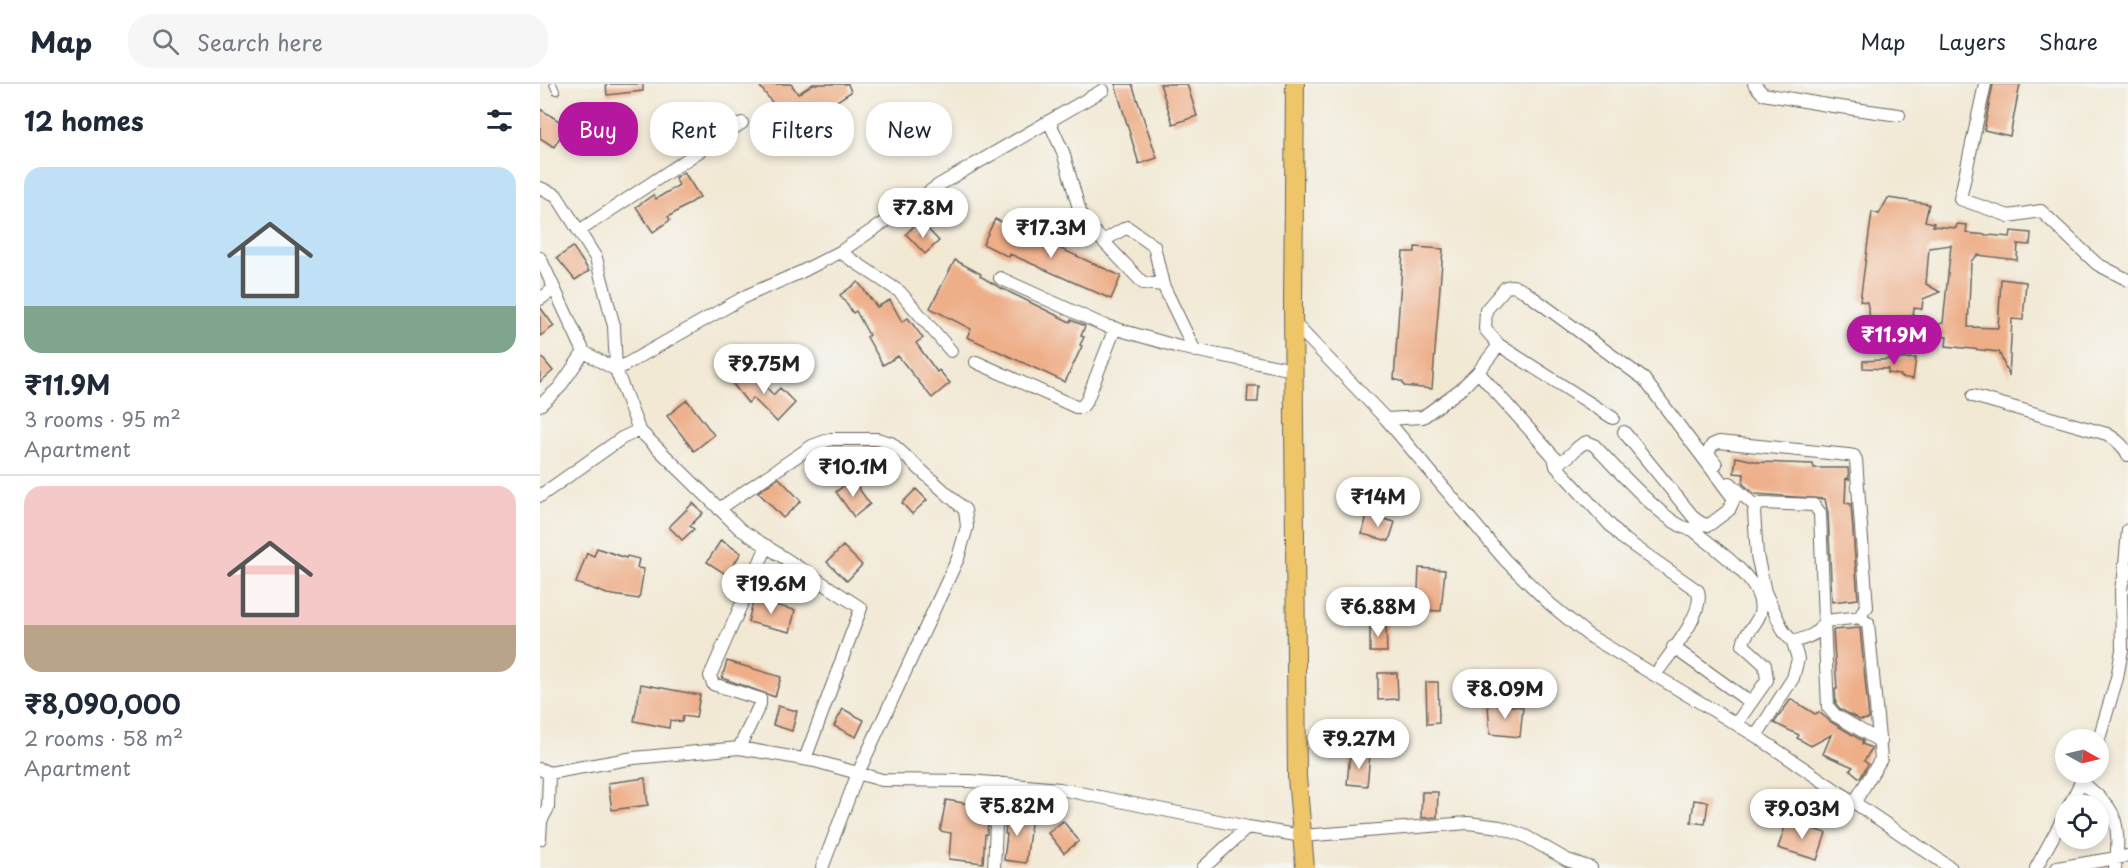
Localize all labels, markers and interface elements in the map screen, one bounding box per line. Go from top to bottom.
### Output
search box [128,14,548,68]
text: Map [30,20,92,63]
icon: search [149,25,182,58]
text: Search here [197,25,323,58]
text: Map [1861,25,1905,57]
text: Layers [1938,25,2006,57]
text: Share [2039,25,2098,57]
text: 12 homes [24,101,144,140]
chip: Buy [558,102,638,156]
chip: Rent [650,102,738,156]
chip: Filters [750,102,854,156]
chip: New [866,102,952,156]
icon: filters [483,104,516,137]
pin: ₹7.8M [881,188,965,239]
text: ₹7.8M [892,192,954,222]
icon: home [216,206,324,314]
pin: ₹17.3M [1002,208,1100,259]
text: ₹17.3M [1016,212,1086,242]
pin: ₹11.9M [1845,315,1943,366]
text: ₹11.9M [1861,319,1927,349]
pin: ₹9.75M [715,344,813,395]
text: ₹9.75M [728,348,800,378]
text: ₹11.9M [24,365,110,404]
text: 3 rooms · 95 m² [24,404,181,434]
text: Apartment [24,434,131,464]
pin: ₹10.1M [804,447,902,498]
text: ₹10.1M [818,451,888,481]
pin: ₹14M [1342,477,1414,528]
text: ₹14M [1350,481,1406,511]
icon: home [216,525,324,633]
pin: ₹19.6M [722,564,820,615]
text: ₹19.6M [736,568,806,598]
pin: ₹6.88M [1329,587,1427,638]
text: ₹6.88M [1340,591,1416,621]
pin: ₹8.09M [1456,669,1554,720]
text: ₹8.09M [1466,673,1544,703]
text: ₹8,090,000 [24,684,181,723]
pin: ₹9.27M [1310,719,1408,770]
text: 2 rooms · 58 m² [24,723,183,753]
text: ₹9.27M [1322,723,1396,753]
north arrow [2055,729,2109,783]
map controls [2055,729,2109,849]
text: Apartment [24,753,131,783]
pin: ₹5.82M [968,786,1066,837]
pin: ₹9.03M [1753,789,1851,840]
text: ₹5.82M [979,790,1055,820]
text: ₹9.03M [1764,793,1840,823]
button: locate [2055,795,2109,849]

